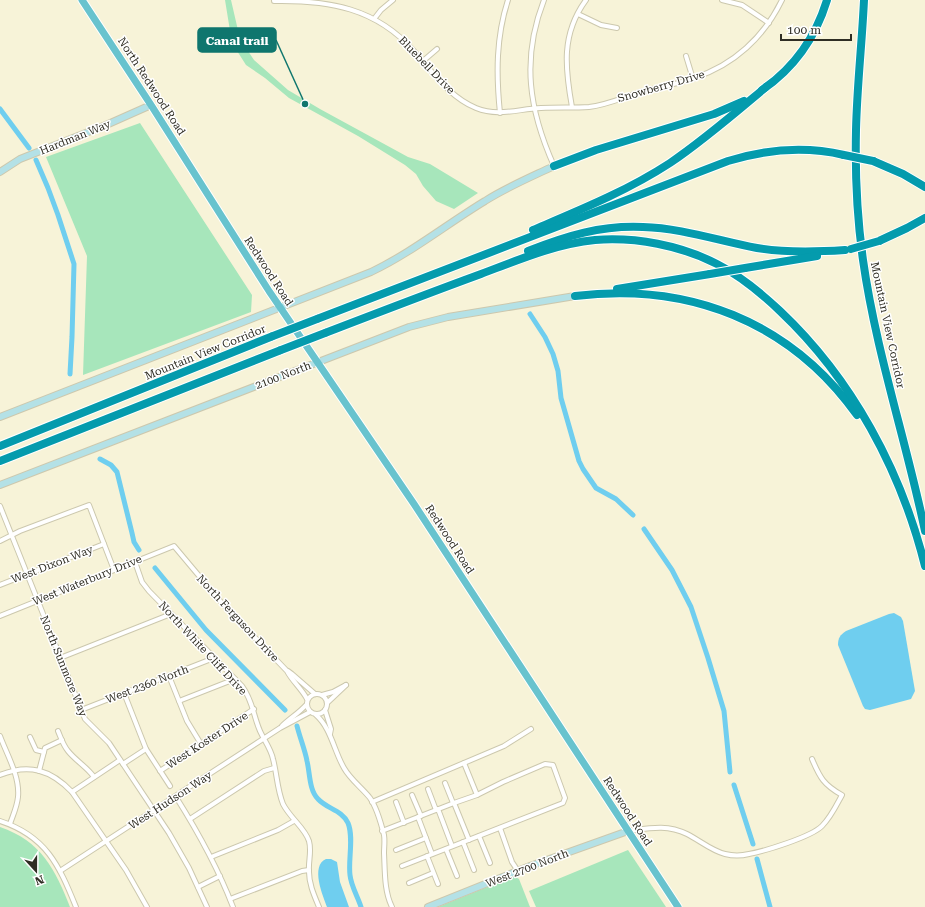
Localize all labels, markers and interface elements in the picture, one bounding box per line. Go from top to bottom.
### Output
scale bar [781,16,851,42]
text: 100 m [787,23,821,37]
callout: Canal trail [198,28,276,52]
text: Canal trail [206,34,268,48]
street label: Bluebell Drive [396,34,457,97]
street label: North Redwood Road [115,35,188,138]
street label: Snowberry Drive [616,68,706,105]
street label: Hardman Way [38,117,113,158]
street label: Redwood Road [241,234,296,308]
street label: Mountain View Corridor [868,261,907,390]
street label: Mountain View Corridor [143,322,268,383]
street label: 2100 North [253,359,313,392]
street label: Redwood Road [422,502,477,576]
street label: West Dixon Way [9,543,95,586]
street label: West Waterbury Drive [31,553,144,608]
street label: North Ferguson Drive [194,572,281,665]
street label: North White Cliff Drive [156,599,249,698]
street label: North Sunmore Way [37,614,90,719]
street label: West 2360 North [104,663,190,706]
street label: West Koster Drive [164,709,251,772]
street label: West Hudson Way [126,768,215,832]
street label: Redwood Road [600,774,655,848]
street label: West 2700 North [484,847,570,890]
north arrow [16,851,56,891]
text: N [33,872,46,888]

